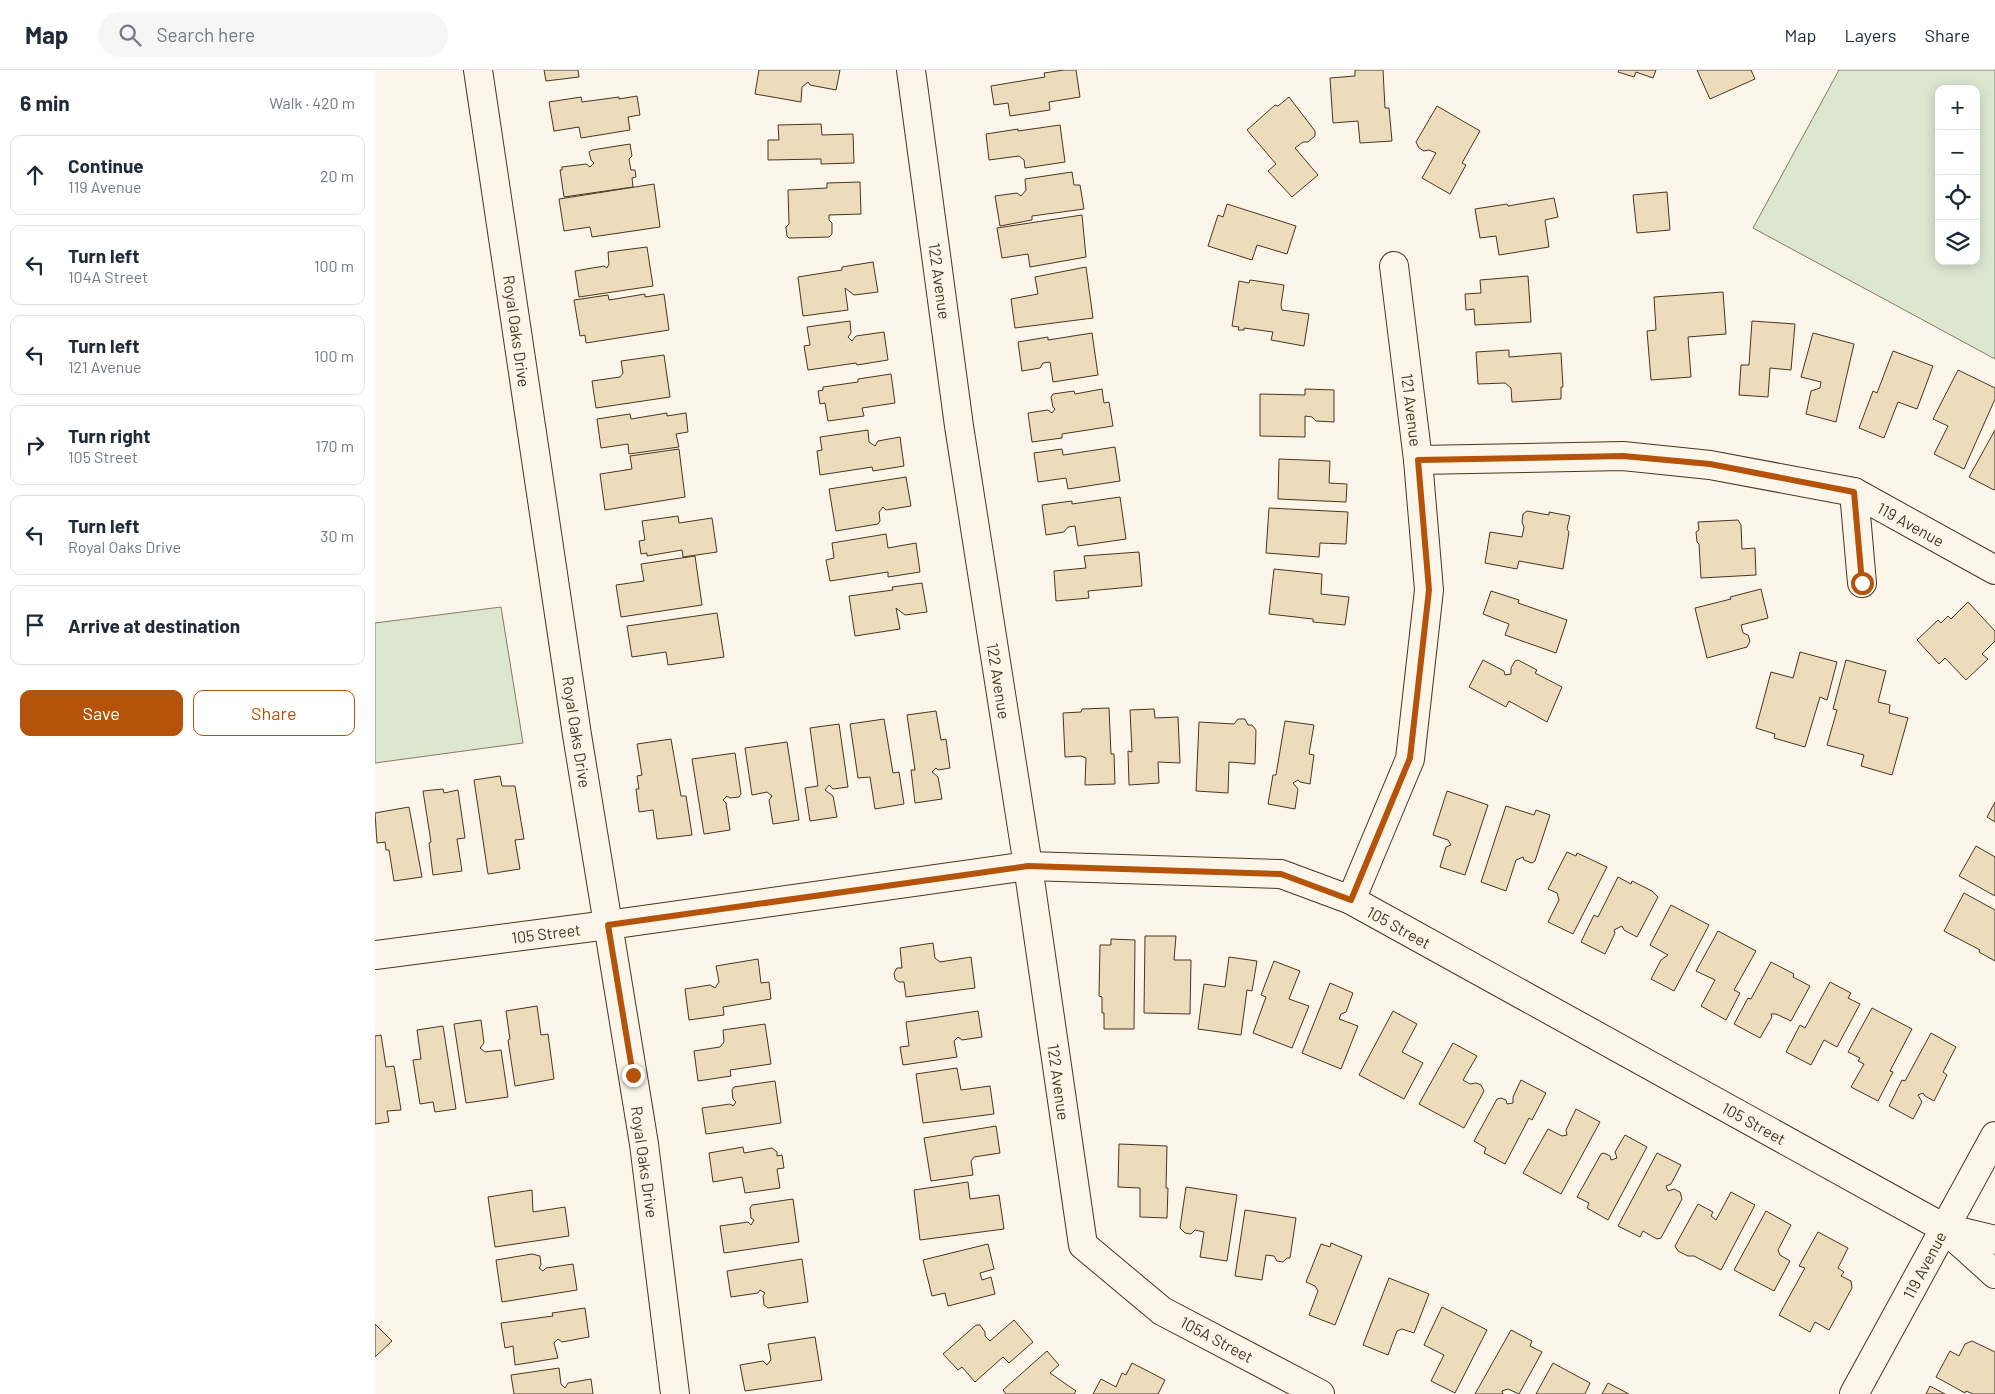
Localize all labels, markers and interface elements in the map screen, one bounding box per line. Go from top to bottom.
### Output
search box [98,12,448,57]
text: Map [25,20,68,49]
icon: search [116,21,144,49]
text: Search here [156,23,255,46]
text: Map [1784,24,1816,46]
text: Layers [1844,24,1897,46]
text: Share [1925,24,1970,46]
map controls [1935,85,1980,265]
button: + [1935,85,1980,130]
text: 6 min [20,90,70,115]
text: Walk · 420 m [269,93,355,112]
button: − [1935,130,1980,175]
text: Continue [68,154,144,177]
icon: ahead [21,161,49,189]
text: 20 m [320,166,354,185]
button: locate [1935,175,1980,220]
text: 119 Avenue [68,177,142,196]
button: layers [1935,220,1980,265]
street label: 122 Avenue [925,242,955,320]
text: Turn left [68,244,139,267]
icon: left [21,251,49,279]
text: 100 m [314,256,354,275]
text: 104A Street [68,267,148,286]
street label: Royal Oaks Drive [500,274,534,388]
text: Turn left [68,334,139,357]
icon: left [21,341,49,369]
text: 100 m [314,346,354,365]
text: 121 Avenue [68,357,142,376]
street label: 121 Avenue [1398,372,1426,448]
text: Turn right [68,424,150,447]
icon: right [21,431,49,459]
text: 170 m [315,436,354,455]
text: 105 Street [68,447,138,466]
street label: 119 Avenue [1874,498,1948,550]
text: Turn left [68,514,139,537]
icon: left [21,521,49,549]
text: 30 m [320,526,354,545]
text: Royal Oaks Drive [68,537,181,556]
route start [1851,572,1874,595]
icon: arrive [21,611,49,639]
text: Arrive at destination [68,614,240,637]
street label: 122 Avenue [984,642,1014,720]
street label: Royal Oaks Drive [559,675,595,789]
button: Save [20,690,183,736]
button: Share [193,690,355,736]
street label: 105 Street [1364,902,1434,952]
street label: 105 Street [510,919,582,947]
street label: 122 Avenue [1044,1043,1074,1121]
route end [622,1064,645,1087]
street label: 105 Street [1719,1098,1789,1148]
street label: Royal Oaks Drive [628,1105,662,1219]
street label: 119 Avenue [1898,1228,1950,1302]
street label: 105A Street [1177,1312,1257,1366]

